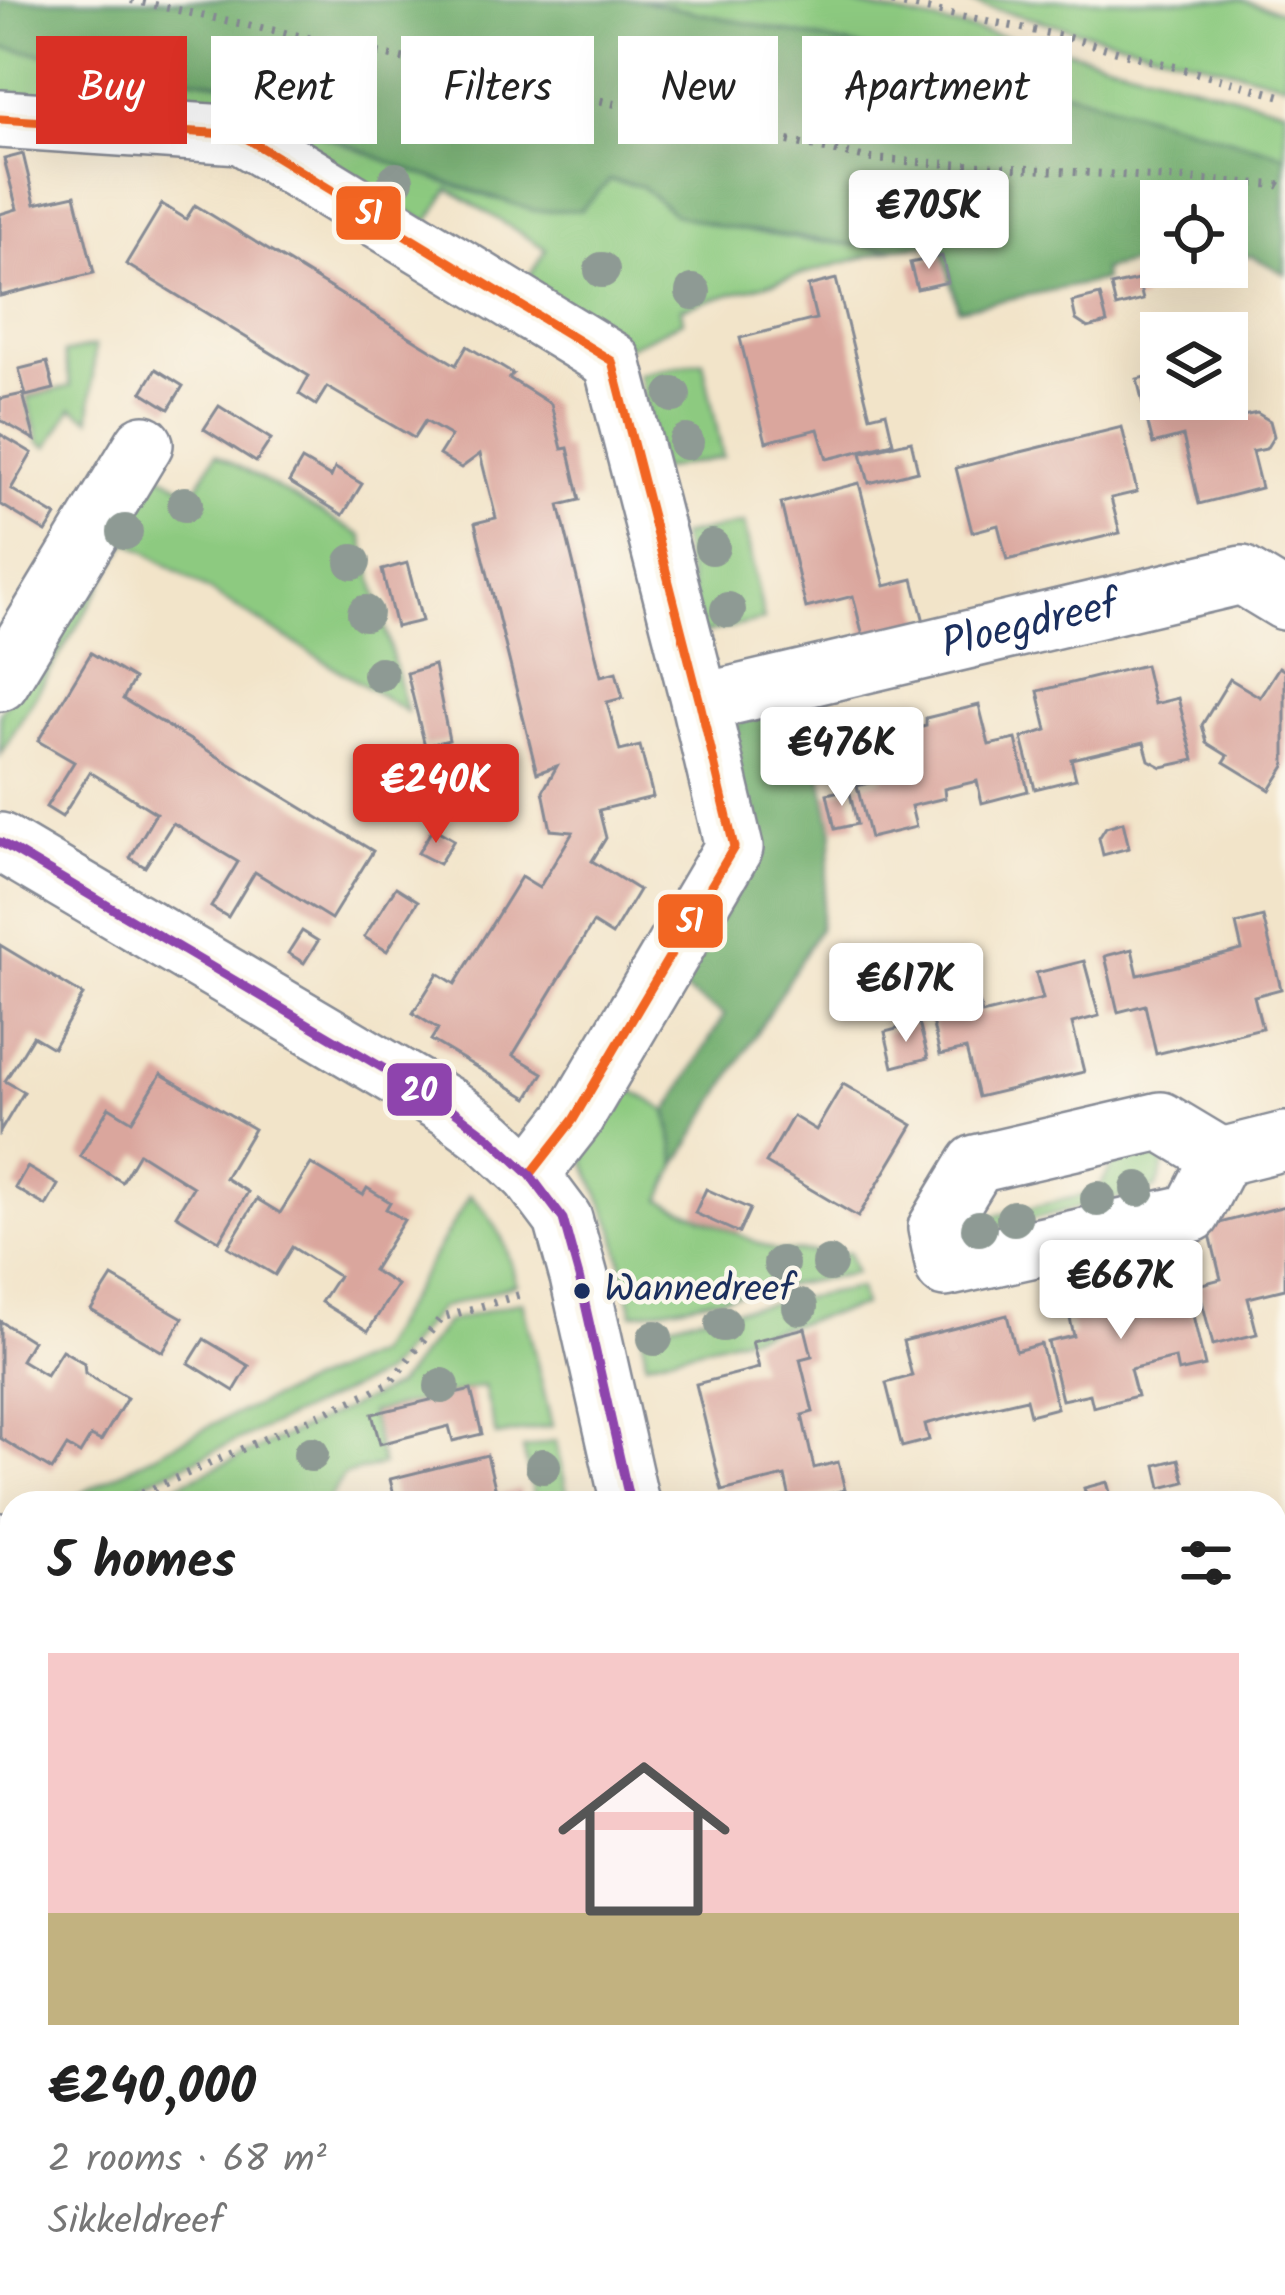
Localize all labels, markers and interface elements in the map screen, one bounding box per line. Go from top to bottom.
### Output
chip: Buy [36,36,187,144]
chip: Rent [211,36,377,144]
chip: Filters [401,36,594,144]
chip: New [618,36,778,144]
chip: Apartment [802,36,1072,144]
pin: €705K [845,170,1013,272]
text: €705K [876,178,982,240]
map controls [1140,180,1248,420]
button: locate [1140,180,1248,288]
line badge: 51 [334,184,403,242]
text: 51 [355,189,382,242]
button: layers [1140,312,1248,420]
street label: Ploegdreef [935,571,1129,678]
pin: €476K [758,707,926,809]
text: €476K [787,715,897,777]
pin: €240K [352,744,520,846]
text: €240K [380,752,492,814]
line badge: 51 [656,892,725,950]
text: 51 [676,897,703,950]
pin: €617K [822,943,990,1045]
text: €617K [856,951,956,1013]
line badge: 20 [385,1061,454,1118]
text: 20 [401,1066,438,1119]
pin: €667K [1037,1240,1205,1342]
text: €667K [1067,1248,1175,1310]
place label: Wannedreef [604,1260,797,1322]
marker: Wannedreef [571,1280,593,1302]
text: 5 homes [48,1523,236,1604]
icon: filters [1173,1530,1239,1596]
icon: home [536,1731,752,1947]
text: €240,000 [48,2049,256,2130]
text: 2 rooms · 68 m² [48,2130,327,2192]
text: Sikkeldreef [48,2192,224,2254]

